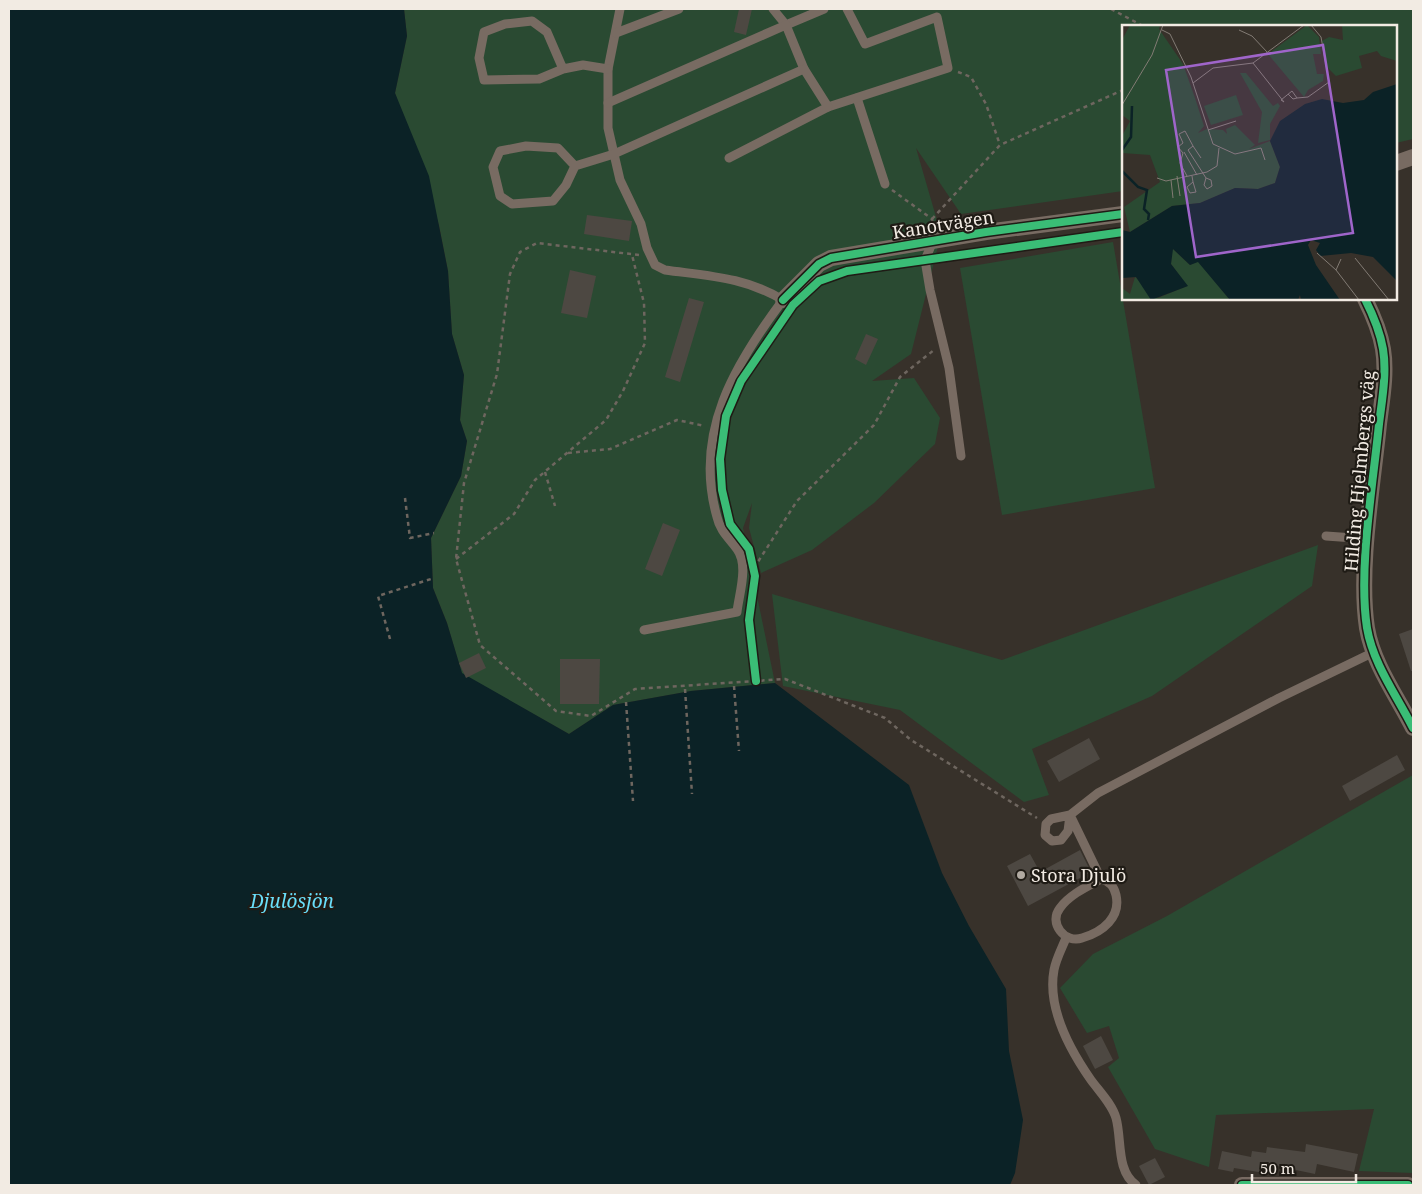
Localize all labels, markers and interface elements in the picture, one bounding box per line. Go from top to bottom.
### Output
inset map [1122,25,1397,300]
street label: Kanotvägen [890,204,996,244]
street label: Hilding Hjelmbergs väg [1338,369,1380,573]
place label: Stora Djulö [1031,863,1126,887]
marker: Stora Djulö [1015,869,1027,881]
water label: Djulösjön [249,888,335,914]
scale bar [1252,1152,1356,1184]
text: 50 m [1260,1158,1295,1178]

